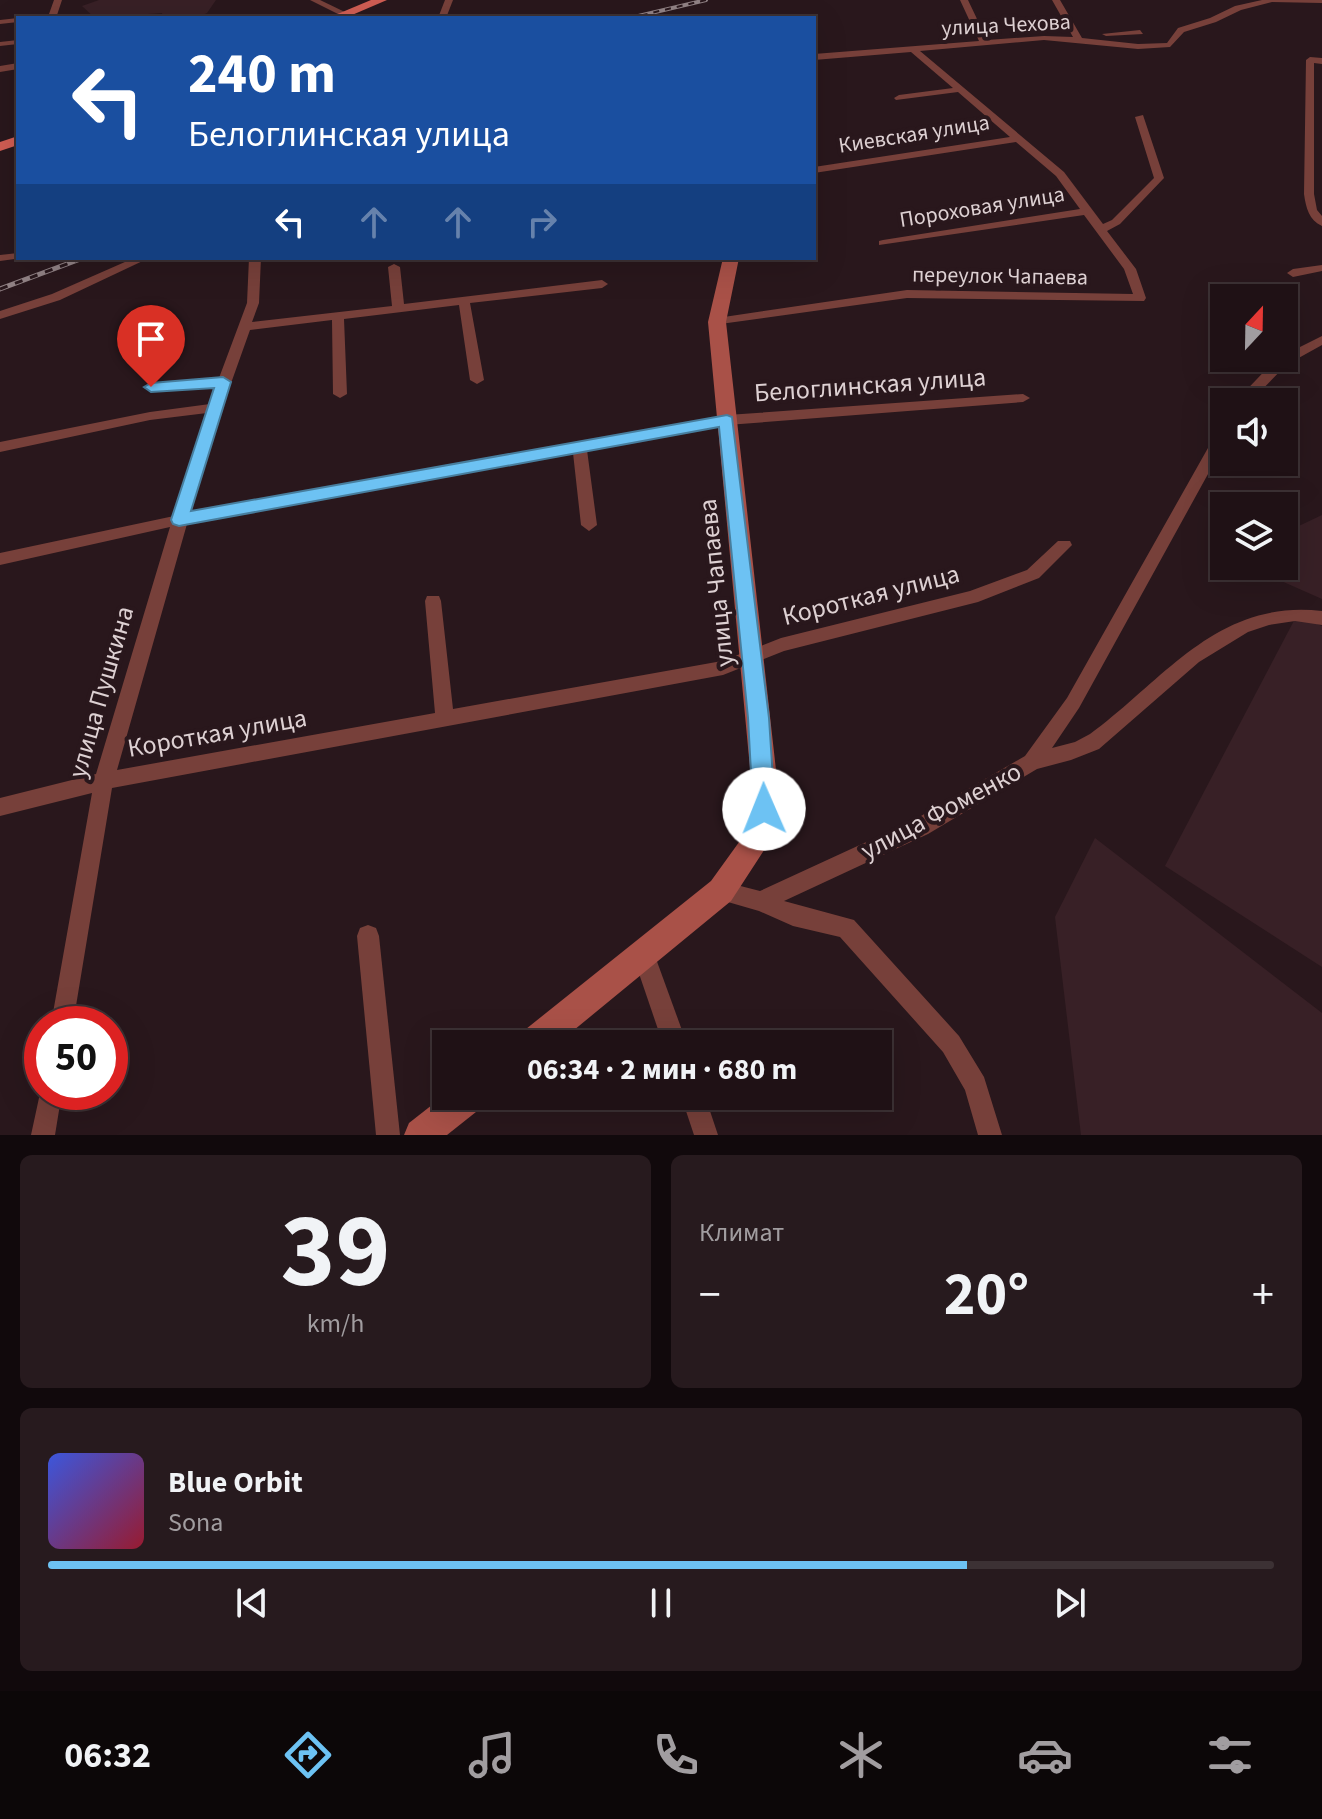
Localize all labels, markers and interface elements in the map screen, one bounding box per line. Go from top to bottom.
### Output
street label: улица Чехова [940,6,1072,44]
text: 240 m [188,35,336,114]
icon: left [56,48,160,152]
street label: Киевская улица [836,106,992,162]
text: Белоглинская улица [188,109,510,160]
street label: Пороховая улица [897,178,1067,236]
icon: left [268,200,312,244]
icon: ahead [352,200,396,244]
icon: ahead [436,200,480,244]
icon: right [520,200,564,244]
street label: переулок Чапаева [912,258,1088,294]
north arrow [1210,284,1298,372]
map controls [1210,284,1298,580]
pin [117,305,185,387]
icon: arrive [129,317,173,361]
street label: Белоглинская улица [753,358,987,412]
button: sound [1210,388,1298,476]
button: layers [1210,492,1298,580]
street label: улица Чапаева [689,497,743,669]
street label: Короткая улица [778,555,964,635]
street label: улица Пушкина [59,602,143,782]
street label: Короткая улица [124,699,310,767]
street label: улица Фоменко [854,753,1028,869]
position arrow [722,767,806,851]
speed limit sign: 50 [24,1006,128,1110]
text: 06:34 · 2 мин · 680 m [527,1048,797,1091]
text: 39 [281,1179,390,1327]
text: Климат [699,1214,784,1251]
text: 20° [944,1253,1029,1338]
text: − [699,1264,721,1327]
text: + [1252,1264,1274,1327]
text: km/h [307,1305,364,1342]
text: Blue Orbit [168,1461,303,1504]
text: Sona [168,1504,223,1541]
icon: previous [230,1581,274,1625]
icon: pause [639,1581,683,1625]
icon: next [1048,1581,1092,1625]
icon: directions [280,1727,336,1783]
icon: music [464,1727,520,1783]
icon: phone [648,1727,704,1783]
icon: climate [833,1727,889,1783]
icon: car [1017,1727,1073,1783]
icon: filters [1202,1727,1258,1783]
text: 06:32 [64,1730,151,1781]

